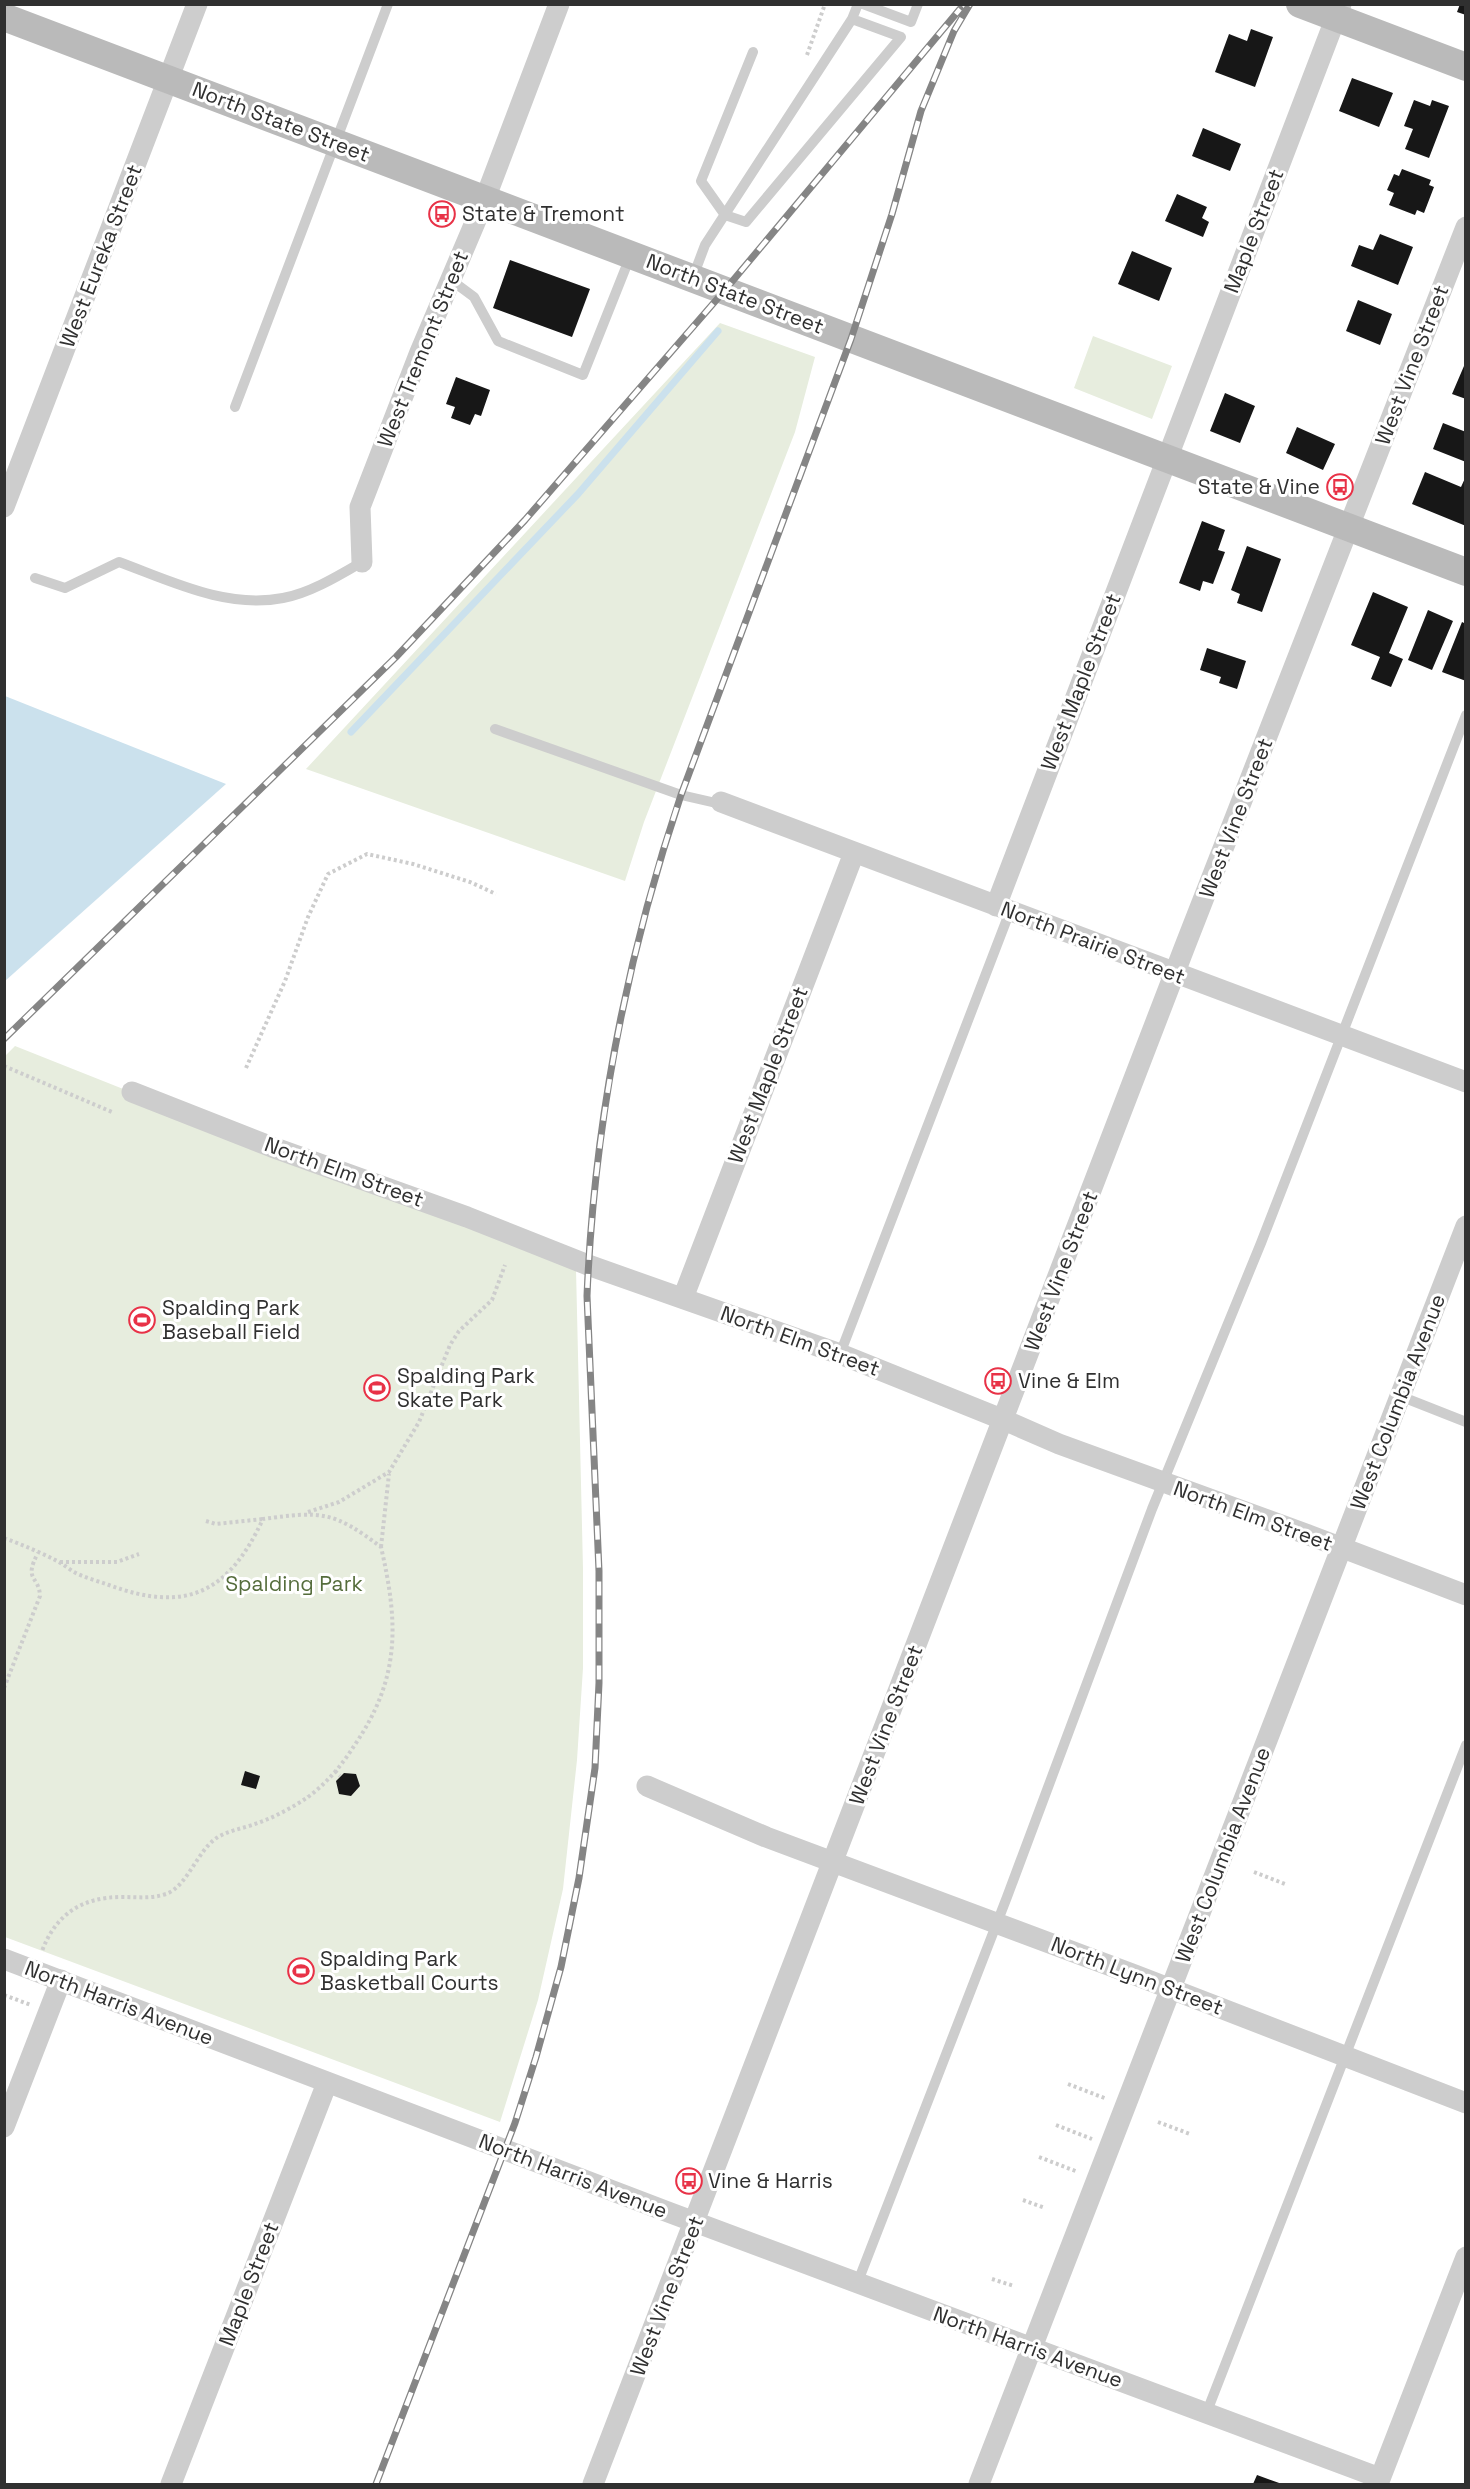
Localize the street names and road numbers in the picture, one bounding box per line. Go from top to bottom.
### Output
street label: North State Street [189,75,374,168]
street label: West Eureka Street [53,161,148,351]
street label: Maple Street [1217,165,1290,297]
street label: West Tremont Street [371,247,474,451]
street label: North State Street [643,247,828,340]
street label: West Vine Street [1369,281,1454,449]
street label: West Maple Street [1034,590,1127,774]
street label: West Vine Street [1193,734,1278,902]
street label: North Prairie Street [997,895,1189,990]
street label: West Maple Street [721,983,814,1167]
street label: North Elm Street [261,1130,427,1213]
street label: West Vine Street [1018,1187,1103,1355]
street label: West Columbia Avenue [1344,1290,1451,1514]
street label: North Elm Street [717,1299,883,1382]
street label: North Elm Street [1170,1474,1336,1557]
street label: West Vine Street [843,1641,928,1809]
street label: West Columbia Avenue [1169,1743,1276,1967]
street label: North Lynn Street [1047,1930,1227,2021]
street label: North Harris Avenue [21,1954,217,2051]
street label: North Harris Avenue [475,2127,671,2224]
street label: West Vine Street [624,2212,709,2380]
street label: Maple Street [212,2218,285,2350]
street label: North Harris Avenue [930,2300,1127,2393]

